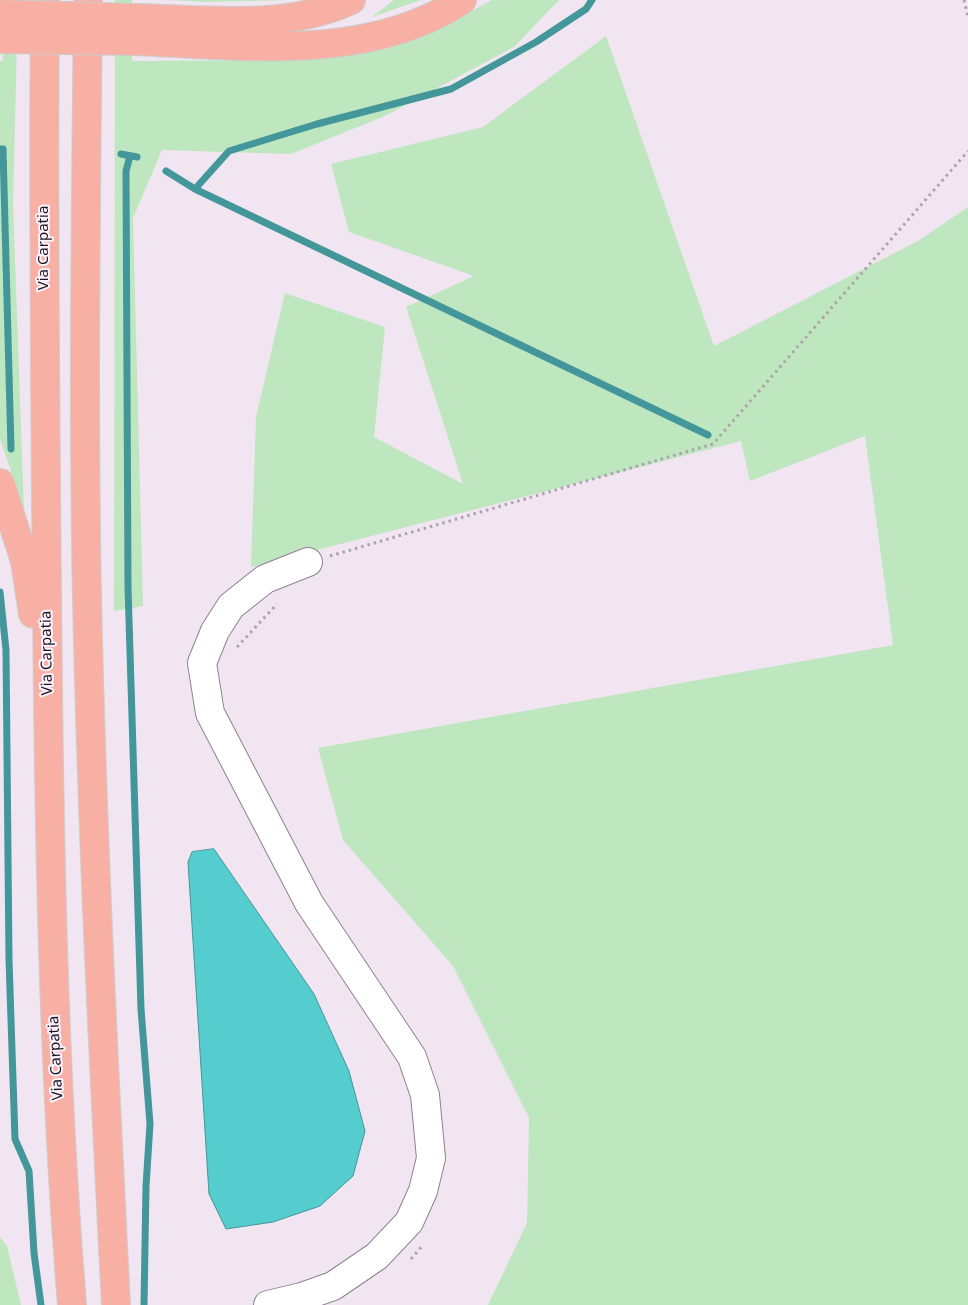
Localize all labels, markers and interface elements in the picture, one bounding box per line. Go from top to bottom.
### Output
street label: Via Carpatia [35,206,53,290]
street label: Via Carpatia [37,611,57,695]
street label: Via Carpatia [45,1015,67,1101]

